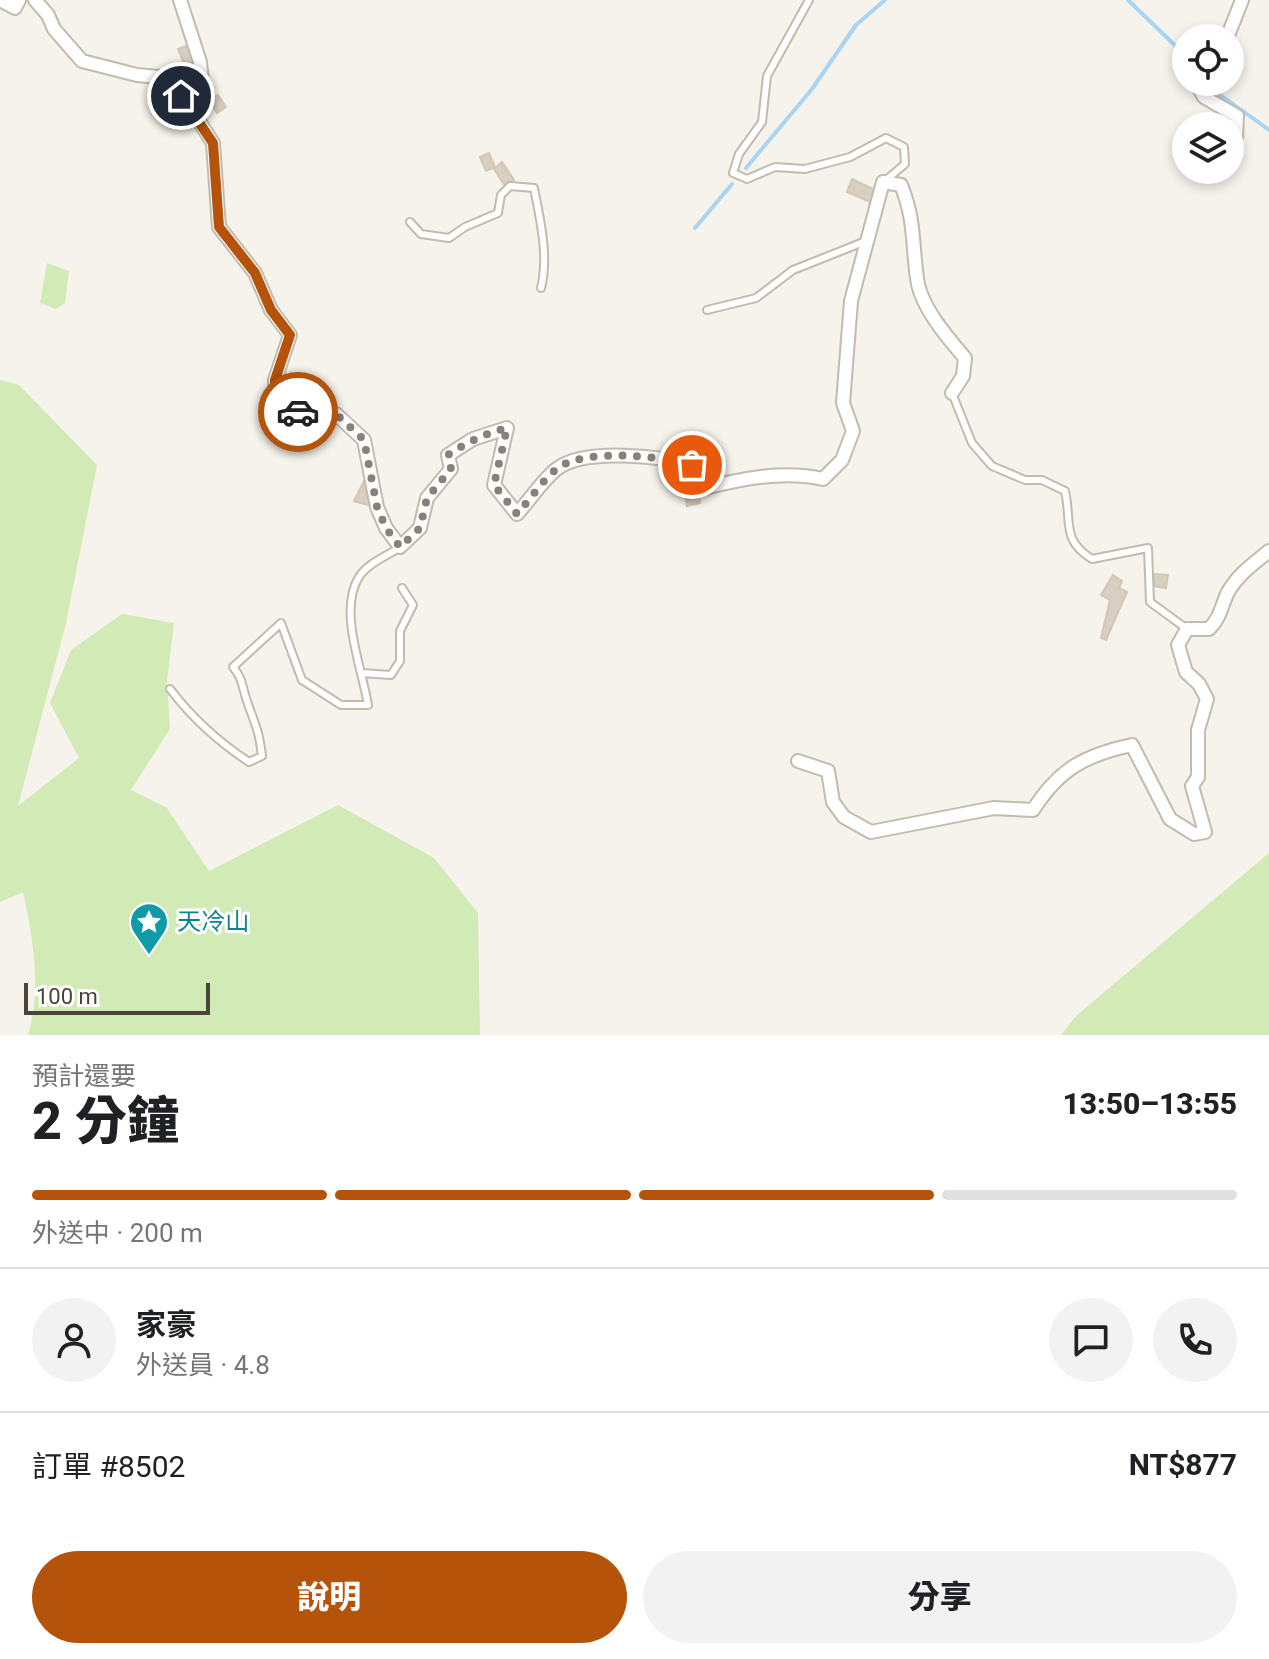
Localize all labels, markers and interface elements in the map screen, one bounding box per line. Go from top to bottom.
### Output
map controls [1172,24,1244,184]
button: locate [1172,24,1244,96]
pin [147,62,215,130]
icon: home [159,74,203,118]
button: layers [1172,112,1244,184]
courier [258,372,338,452]
icon: car [276,390,320,434]
pin [658,431,726,499]
icon: bag [670,443,714,487]
place icon: 天冷山 [128,901,170,956]
place label: 天冷山 [177,908,249,936]
scale bar [24,979,210,1015]
text: 100 m [36,984,98,1009]
text: 預計還要 [32,1061,136,1091]
text: 13:50–13:55 [1062,1086,1237,1121]
text: 2 分鐘 [32,1091,179,1152]
text: 外送中 · 200 m [32,1218,203,1248]
button: person [32,1298,116,1382]
button: chat [1049,1298,1133,1382]
button: phone [1153,1298,1237,1382]
text: 家豪 [136,1307,196,1342]
text: 外送員 · 4.8 [136,1350,270,1380]
text: NT$877 [1129,1447,1237,1482]
text: 訂單 #8502 [32,1449,185,1484]
button: 說明 [32,1551,627,1643]
button: 分享 [643,1551,1237,1643]

